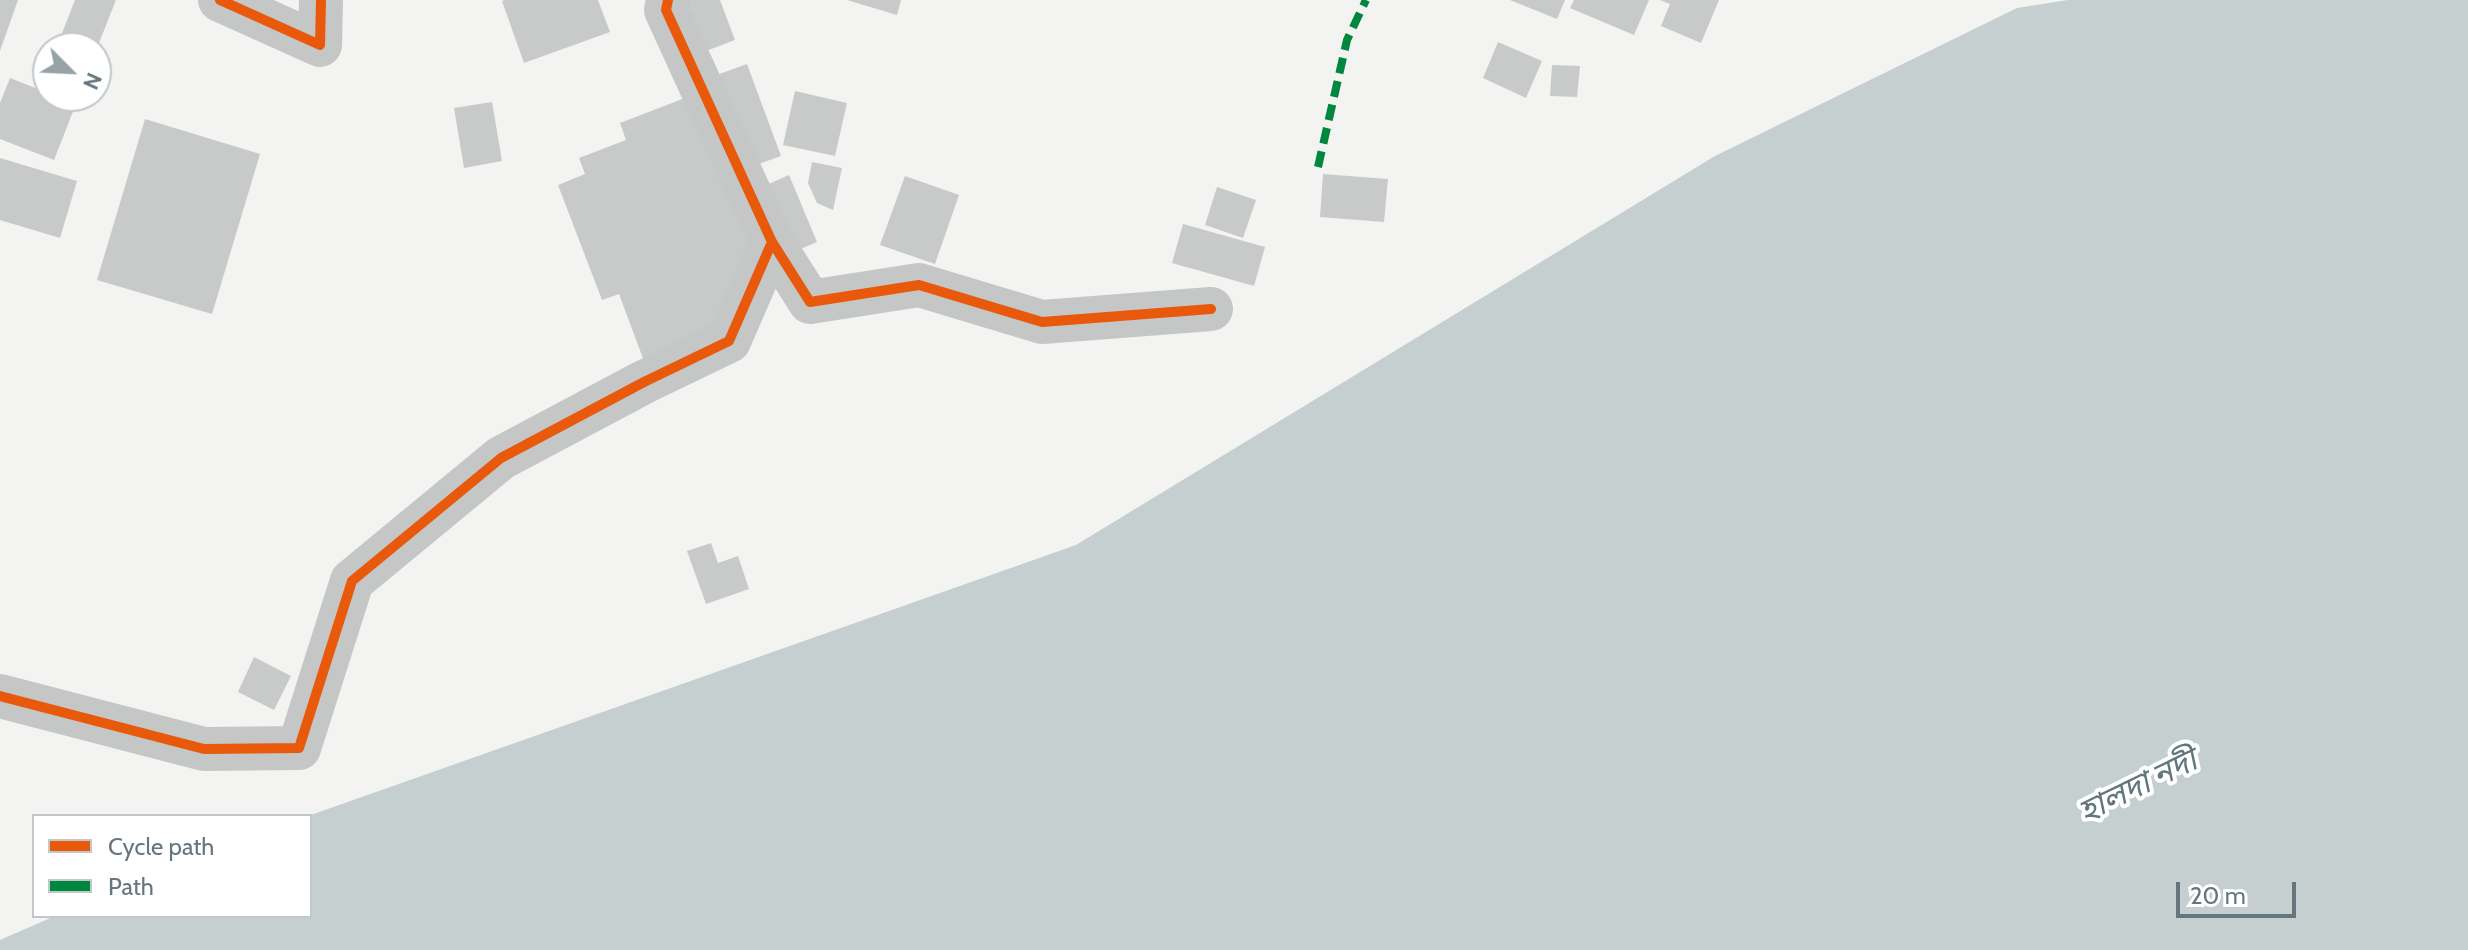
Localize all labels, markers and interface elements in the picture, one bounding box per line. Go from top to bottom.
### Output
north arrow [32,32,112,112]
text: N [77,69,108,94]
water label: হালদা নদী [2072,742,2204,832]
legend [32,814,312,918]
text: Cycle path [108,832,214,861]
scale bar [2180,866,2300,916]
text: Path [108,872,154,901]
text: 20 m [2190,881,2246,910]

